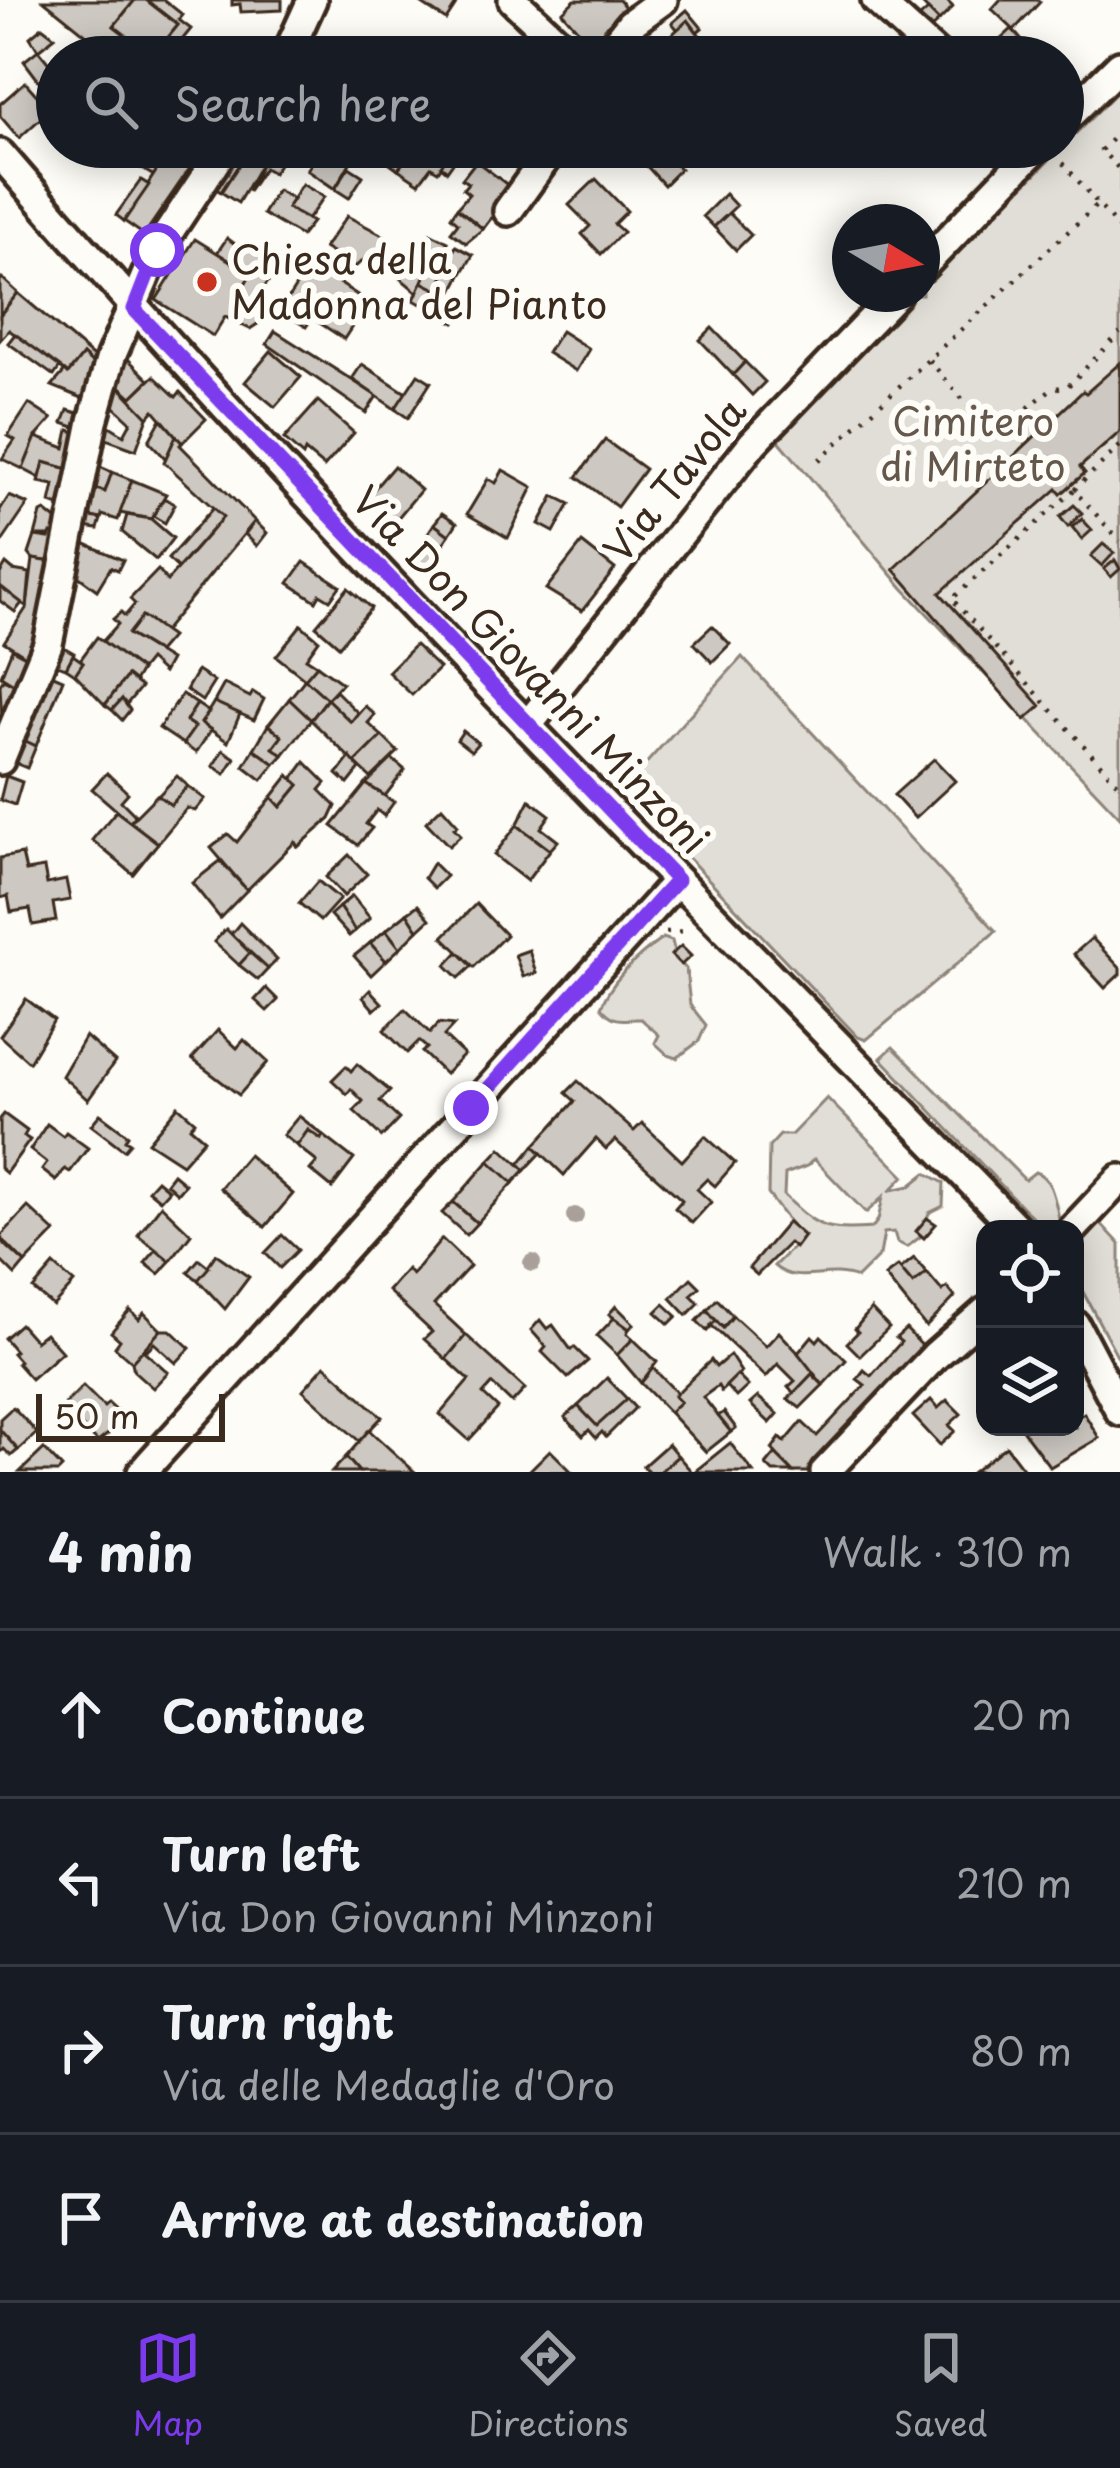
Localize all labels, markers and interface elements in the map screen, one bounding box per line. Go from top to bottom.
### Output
search box [36,36,1084,168]
text: Search here [174,68,431,136]
icon: search [78,69,144,135]
north arrow [832,204,940,312]
route start [130,223,184,277]
place label: Chiesa della Madonna del Pianto [231,228,607,332]
marker: Chiesa della Madonna del Pianto [194,269,220,295]
street label: Via Tavola [588,382,759,574]
park label: Cimitero di Mirteto [880,390,1066,494]
street label: Via Don Giovanni Minzoni [340,471,724,866]
route end [444,1081,498,1135]
map controls [976,1220,1084,1436]
button: locate [976,1220,1084,1328]
button: layers [976,1328,1084,1436]
scale bar [36,1388,225,1441]
text: 50 m [54,1390,140,1440]
text: 4 min [48,1512,193,1589]
text: Walk · 310 m [823,1521,1072,1580]
text: Continue [162,1680,365,1748]
icon: ahead [48,1681,114,1747]
text: 20 m [971,1684,1072,1743]
text: Turn left [162,1818,361,1886]
icon: left [48,1849,114,1915]
text: 210 m [956,1852,1072,1911]
text: Via Don Giovanni Minzoni [162,1886,654,1945]
text: Turn right [162,1986,394,2054]
icon: right [48,2017,114,2083]
text: 80 m [970,2020,1072,2079]
text: Via delle Medaglie d'Oro [162,2054,615,2113]
text: Arrive at destination [162,2184,645,2252]
icon: arrive [48,2185,114,2251]
tab: Map [133,2325,203,2447]
tab: Directions [468,2325,629,2447]
tab: Saved [894,2325,987,2447]

